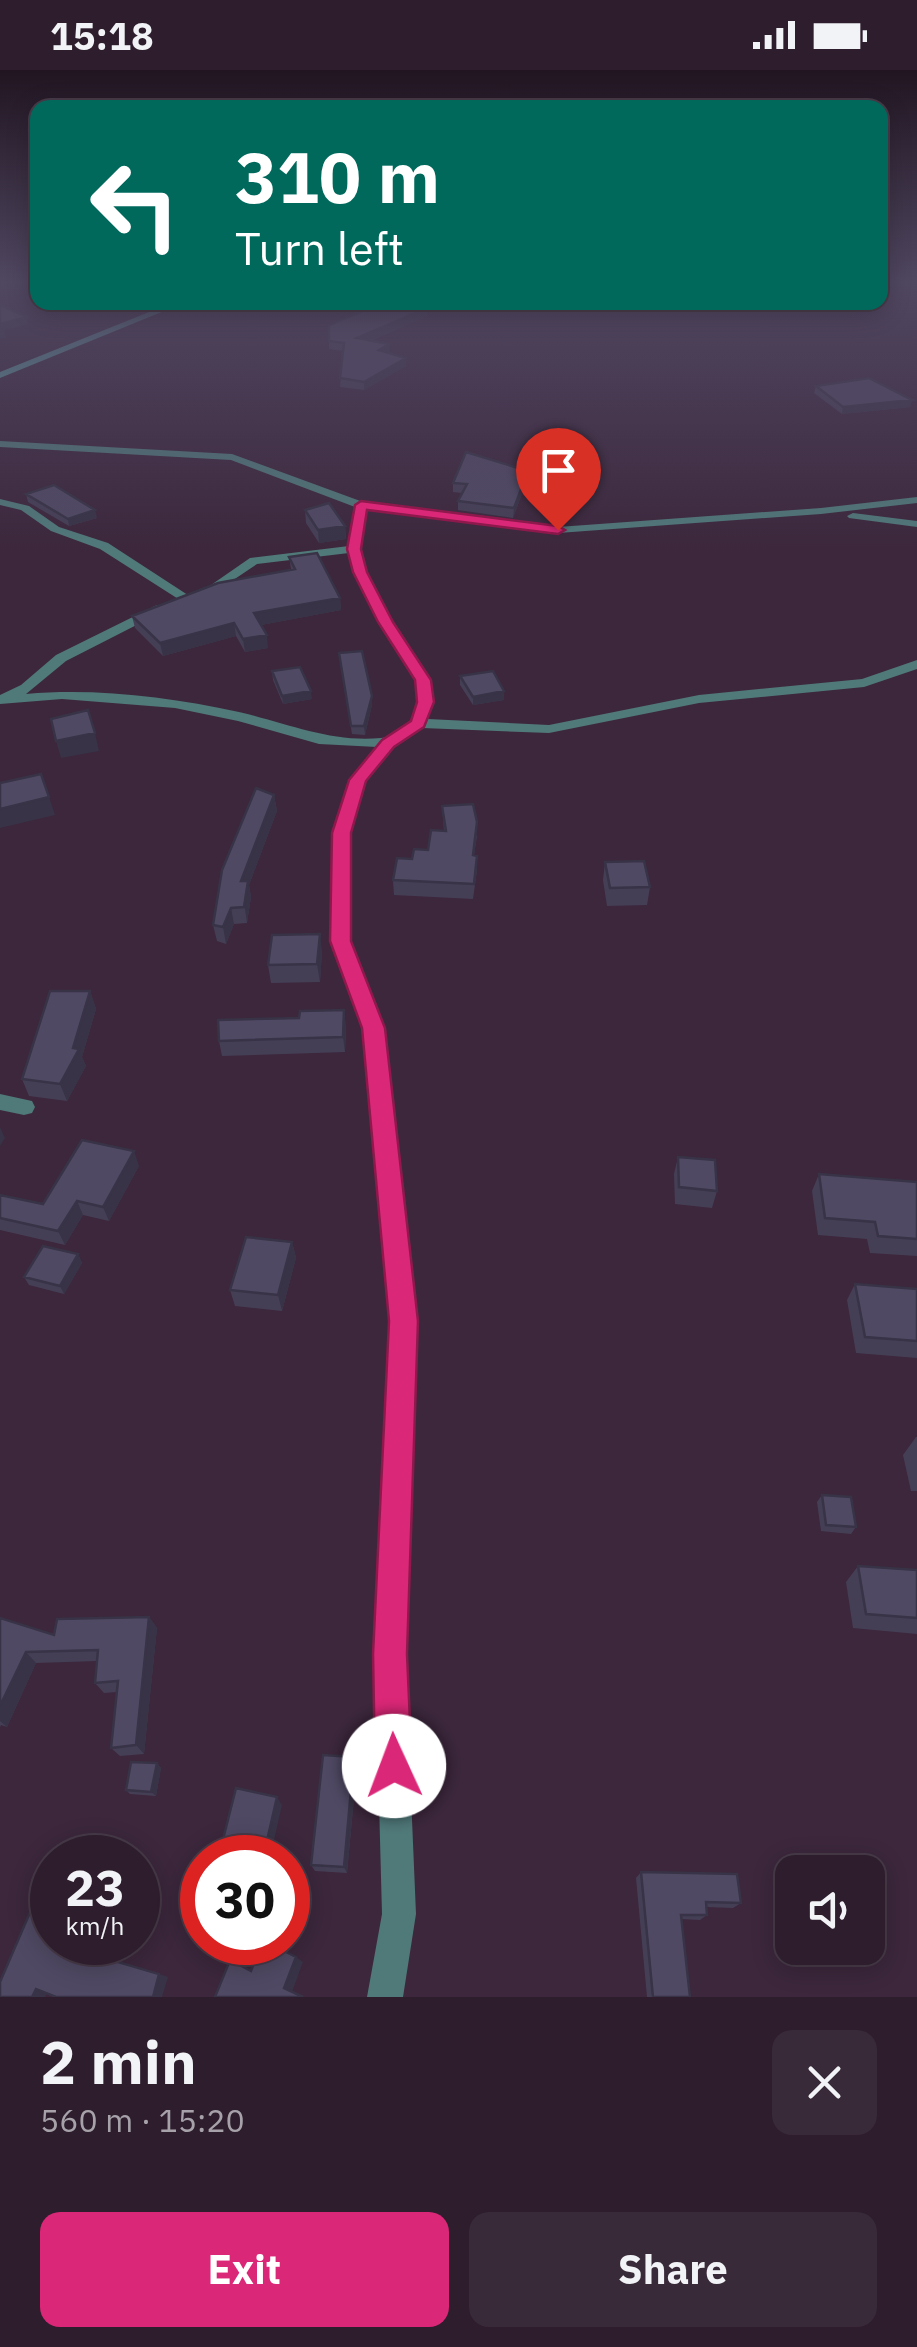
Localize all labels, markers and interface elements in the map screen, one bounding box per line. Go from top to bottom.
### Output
text: 15:18 [50,11,154,60]
text: 310 m [235,131,440,222]
icon: left [70,140,200,270]
text: Turn left [235,219,404,277]
pin [516,428,601,531]
icon: arrive [531,443,586,498]
position arrow [342,1714,446,1818]
speed limit sign: 30 [180,1835,310,1965]
text: 23 [65,1855,125,1920]
map controls [775,1855,885,1965]
button: sound [775,1855,885,1965]
text: km/h [66,1909,124,1942]
text: 2 min [40,2022,197,2101]
button: close [772,2030,877,2135]
text: 560 m · 15:20 [40,2099,245,2141]
button: Exit [40,2212,449,2327]
button: Share [469,2212,877,2327]

